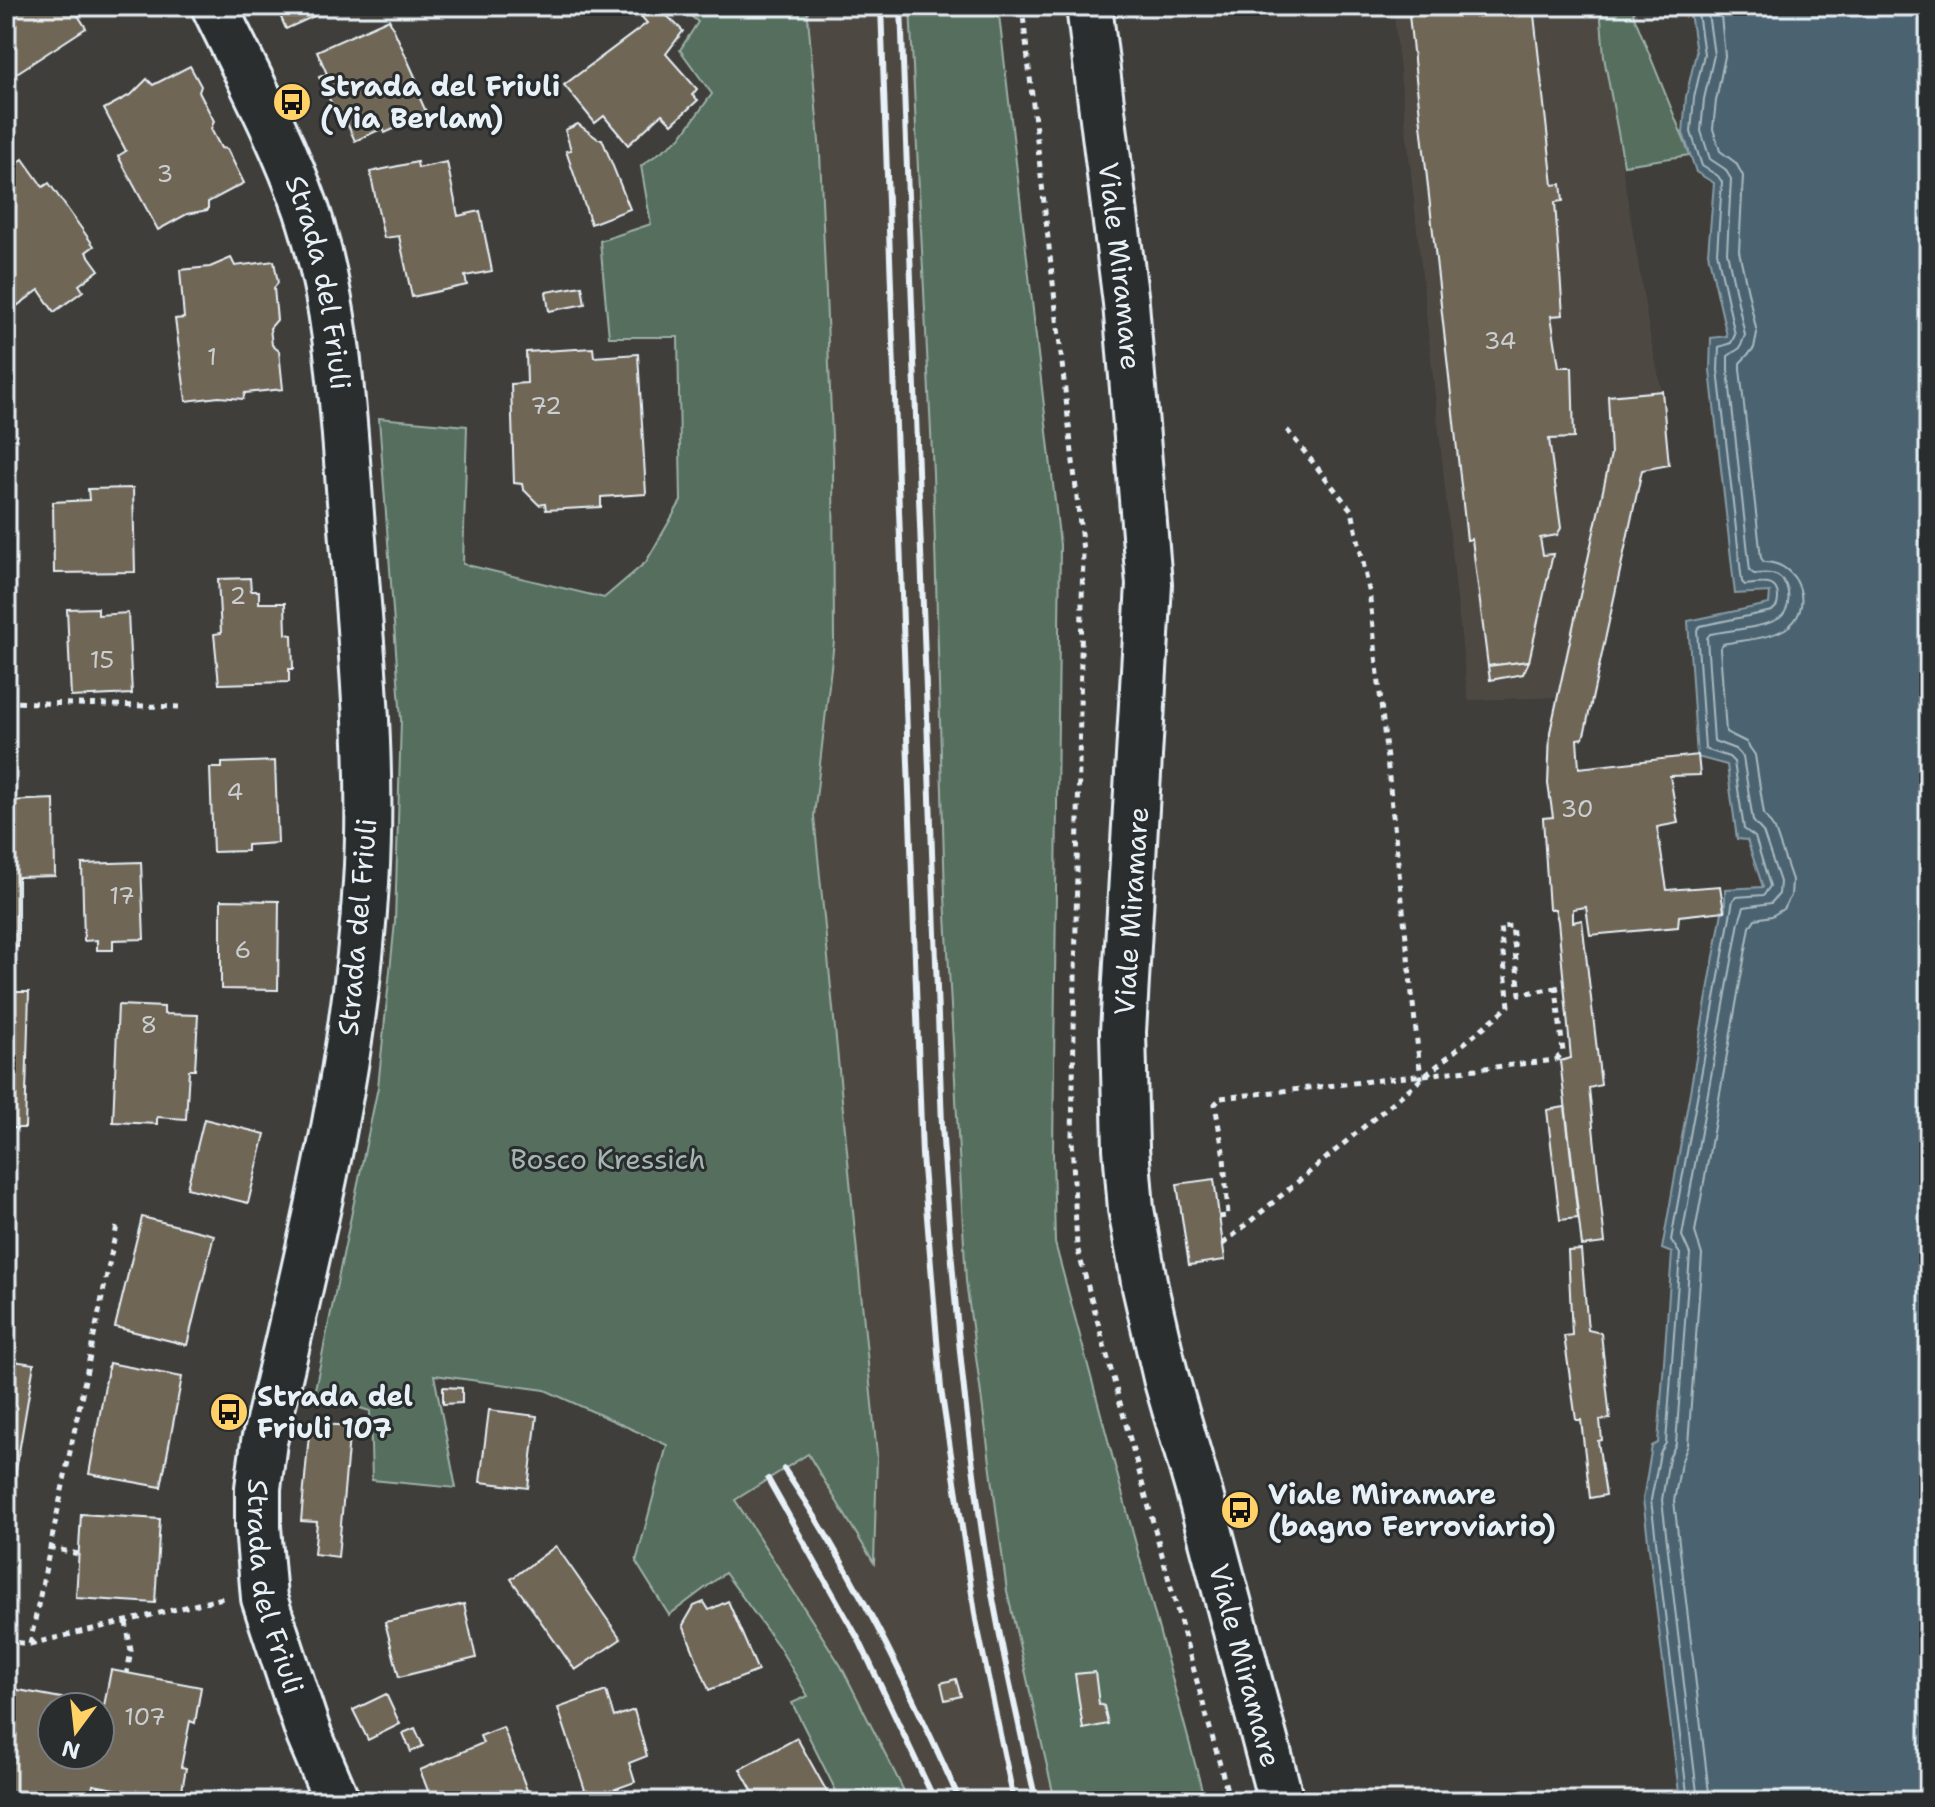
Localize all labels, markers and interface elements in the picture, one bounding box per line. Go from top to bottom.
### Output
place label: Strada del Friuli (Via Berlam) [320,67,560,137]
bus stop icon: Strada del Friuli (Via Berlam) [271,81,313,123]
house number: 3 [157,158,173,190]
street label: Viale Miramare [1090,160,1150,372]
street label: Strada del Friuli [277,170,360,391]
house number: 34 [1484,325,1516,357]
house number: 1 [207,341,217,373]
house number: 72 [530,390,562,422]
house number: 2 [230,580,246,612]
house number: 15 [90,644,114,676]
house number: 4 [227,776,243,808]
house number: 30 [1560,793,1594,825]
street label: Viale Miramare [1105,805,1157,1017]
street label: Strada del Friuli [329,816,385,1038]
house number: 17 [109,880,135,912]
house number: 6 [235,934,251,966]
house number: 8 [141,1009,157,1041]
park label: Bosco Kressich [510,1140,706,1178]
place label: Strada del Friuli 107 [257,1377,413,1447]
bus stop icon: Strada del Friuli 107 [208,1391,250,1433]
place label: Viale Miramare (bagno Ferroviario) [1268,1475,1556,1545]
street label: Strada del Friuli [238,1477,313,1699]
bus stop icon: Viale Miramare (bagno Ferroviario) [1219,1489,1261,1531]
street label: Viale Miramare [1200,1559,1290,1771]
north arrow [36,1691,116,1771]
house number: 107 [124,1701,166,1733]
text: N [59,1734,83,1766]

